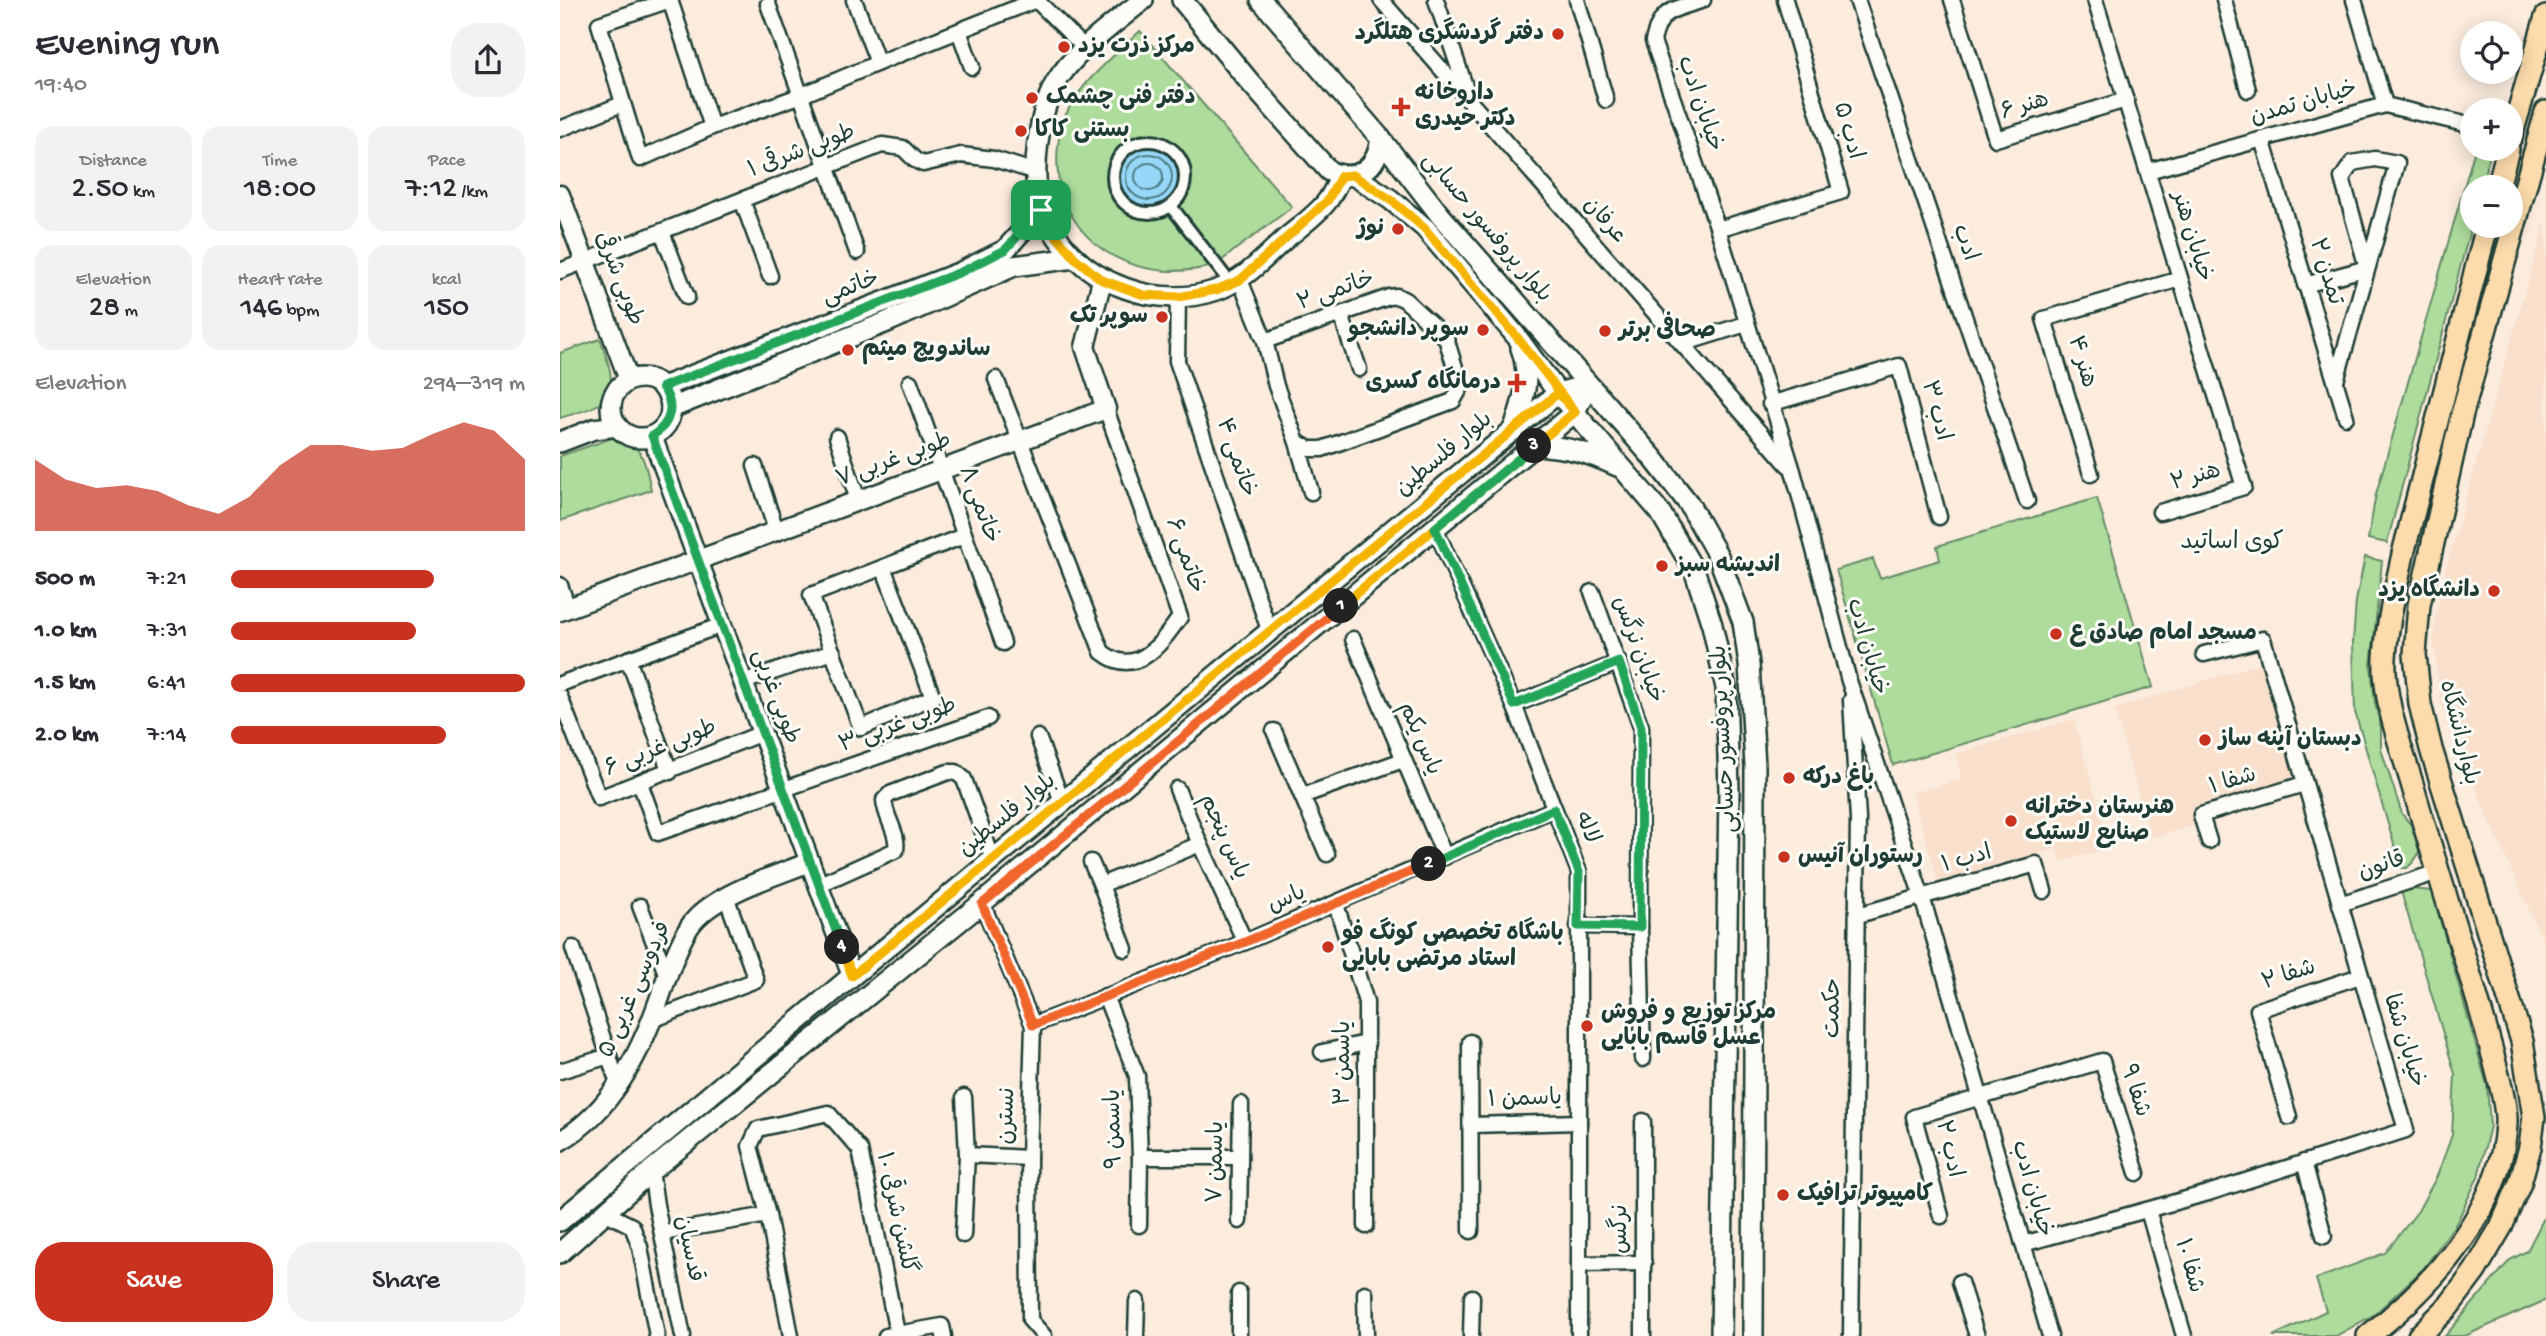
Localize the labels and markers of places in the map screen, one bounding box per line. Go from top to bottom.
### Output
place label: دفتر گردشگری هتلگرد [1355,17,1544,48]
marker: دفتر گردشگری هتلگرد [1550,26,1566,42]
place label: مرکز ذرت یزد [1078,34,1195,61]
marker: مرکز ذرت یزد [1056,39,1072,55]
place label: داروخانه دکتر حیدری [1415,81,1515,134]
place label: دفتر فنی چشمک [1046,83,1195,112]
marker: دفتر فنی چشمک [1024,90,1040,106]
marker: داروخانه دکتر حیدری [1393,99,1409,115]
place label: بستنی کاکا [1035,118,1129,145]
marker: بستنی کاکا [1013,123,1029,139]
pin [1011,180,1071,240]
place label: نوژ [1355,216,1384,243]
marker: نوژ [1390,221,1406,237]
place label: سوپر تک [1070,304,1148,331]
marker: سوپر تک [1154,309,1170,325]
place label: صحافی برتر [1617,311,1716,345]
place label: سوپر دانشجو [1347,317,1469,344]
marker: سوپر دانشجو [1475,322,1491,338]
marker: صحافی برتر [1597,323,1613,339]
place label: ساندویچ میثم [862,337,991,365]
marker: ساندویچ میثم [840,342,856,358]
place label: درمانگاه کسری [1366,366,1501,397]
marker: درمانگاه کسری [1507,373,1527,393]
pin: 3 [1516,428,1552,464]
place label: اندیشه سبز [1674,553,1780,580]
marker: اندیشه سبز [1654,558,1670,574]
place label: دانشگاه یزد [2378,574,2480,605]
marker: دانشگاه یزد [2486,583,2502,599]
pin: 1 [1324,588,1358,624]
place label: مسجد امام صادق ع [2070,621,2257,649]
marker: مسجد امام صادق ع [2048,626,2064,642]
place label: دبستان آینه ساز [2217,724,2362,754]
marker: دبستان آینه ساز [2197,732,2213,748]
place label: باغ درکه [1803,762,1874,792]
marker: باغ درکه [1781,770,1797,786]
place label: هنرستان دخترانه صنایع لاستیک [2025,795,2174,848]
marker: هنرستان دخترانه صنایع لاستیک [2003,813,2019,829]
place label: رستوران آنیس [1798,841,1923,871]
pin: 2 [1412,846,1446,882]
marker: رستوران آنیس [1776,849,1792,865]
place label: باشگاه تخصصی کونگ فو استاد مرتضی بابایی [1340,917,1564,974]
pin: 4 [824,930,860,964]
marker: باشگاه تخصصی کونگ فو استاد مرتضی بابایی [1320,939,1336,955]
place label: مرکز توزیع و فروش عسل قاسم بابایی [1601,998,1776,1054]
marker: مرکز توزیع و فروش عسل قاسم بابایی [1579,1018,1595,1034]
place label: کامپیوتر ترافیک [1797,1180,1934,1209]
marker: کامپیوتر ترافیک [1775,1187,1791,1203]

